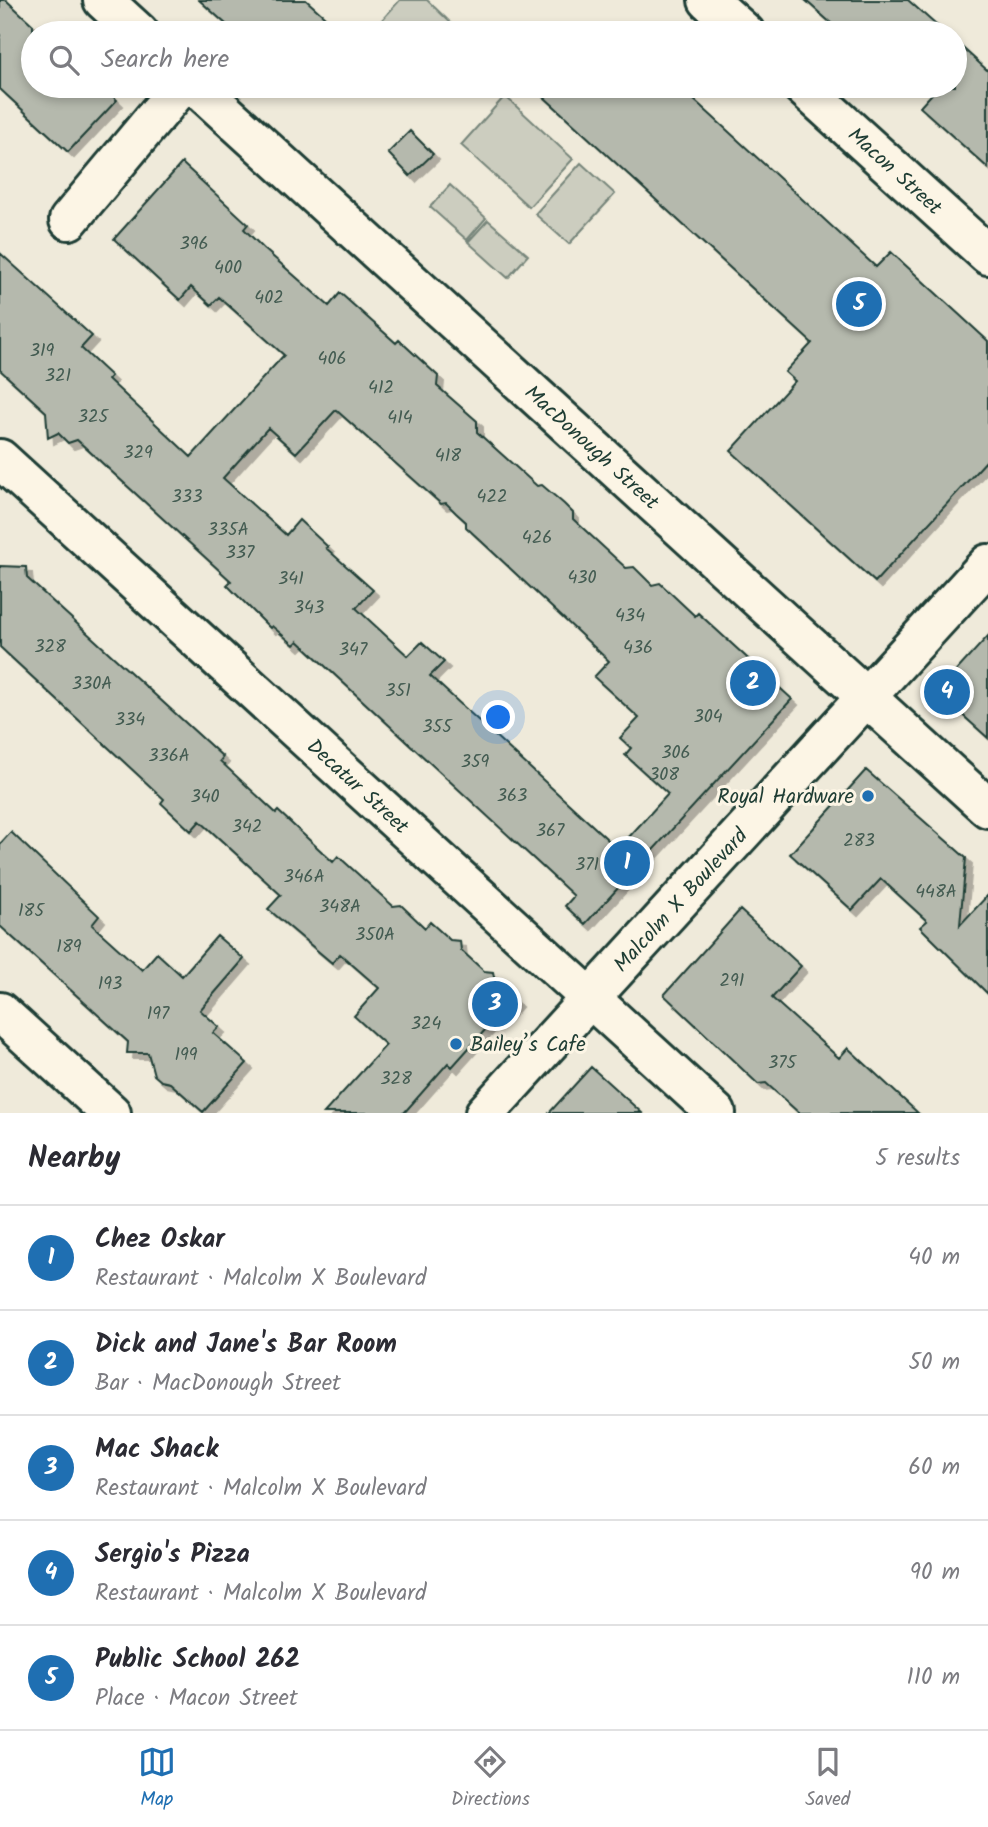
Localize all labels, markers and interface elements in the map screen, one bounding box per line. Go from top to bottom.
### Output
search box [21,21,967,98]
text: Search here [101,39,229,81]
icon: search [45,41,83,79]
street label: Macon Street [839,120,950,224]
house number: 396 [179,230,209,259]
house number: 400 [214,254,242,283]
pin: 5 [836,278,882,330]
house number: 402 [254,284,284,313]
house number: 319 [30,337,55,366]
house number: 406 [318,345,346,374]
house number: 321 [45,362,71,391]
house number: 412 [368,374,394,403]
street label: MacDonough Street [516,378,667,519]
house number: 325 [78,403,110,432]
house number: 414 [387,404,413,433]
house number: 329 [123,439,153,468]
house number: 418 [435,442,461,471]
house number: 333 [172,483,202,512]
house number: 422 [477,483,507,512]
house number: 335A [207,516,249,545]
house number: 426 [522,524,552,553]
house number: 337 [226,539,255,568]
house number: 430 [567,564,597,593]
house number: 341 [278,565,304,594]
house number: 343 [294,594,324,623]
house number: 434 [615,602,645,631]
house number: 328 [34,633,66,662]
house number: 436 [623,634,653,663]
house number: 347 [339,636,368,665]
pin: 2 [730,657,776,709]
pin: 4 [924,666,970,718]
house number: 330A [72,670,112,699]
house number: 351 [385,677,411,706]
your location [481,700,515,734]
house number: 304 [693,703,723,732]
house number: 334 [115,706,145,735]
house number: 355 [422,713,453,742]
street label: Decatur Street [298,731,417,844]
house number: 306 [661,739,691,768]
house number: 336A [148,742,190,771]
house number: 359 [461,748,490,777]
house number: 308 [649,761,679,790]
place label: Royal Hardware [717,781,855,814]
house number: 363 [497,782,527,811]
house number: 340 [190,783,220,812]
marker: Royal Hardware [860,788,876,804]
house number: 342 [232,813,262,842]
house number: 367 [536,817,565,846]
street label: Malcolm X Boulevard [606,821,757,981]
house number: 283 [843,827,875,856]
pin: 1 [604,837,650,889]
house number: 371 [575,851,599,880]
house number: 346A [283,863,325,892]
house number: 448A [915,878,957,907]
house number: 348A [319,893,361,922]
house number: 185 [18,897,45,926]
house number: 350A [355,921,395,950]
house number: 189 [56,933,82,962]
house number: 291 [720,967,744,996]
house number: 193 [98,970,122,999]
pin: 3 [472,978,518,1030]
house number: 197 [147,1000,170,1029]
house number: 324 [411,1010,441,1039]
place label: Bailey’s Cafe [470,1029,586,1062]
marker: Bailey’s Cafe [448,1036,464,1052]
house number: 199 [174,1041,198,1070]
house number: 375 [768,1049,797,1078]
house number: 328 [380,1065,412,1094]
text: Nearby [28,1135,120,1183]
text: 5 results [875,1141,960,1177]
text: Chez Oskar [95,1219,225,1261]
text: 1 [48,1240,54,1276]
text: 40 m [908,1240,960,1276]
text: Restaurant · Malcolm X Boulevard [95,1261,426,1297]
text: Dick and Jane's Bar Room [95,1324,397,1366]
text: 2 [44,1345,58,1381]
text: 50 m [909,1345,960,1381]
text: Bar · MacDonough Street [95,1366,341,1402]
text: Mac Shack [95,1429,218,1471]
text: 3 [45,1450,57,1486]
text: 60 m [908,1450,960,1486]
text: Restaurant · Malcolm X Boulevard [95,1471,426,1507]
text: Sergio's Pizza [95,1534,250,1576]
text: 4 [45,1555,57,1591]
text: 90 m [910,1555,960,1591]
text: Restaurant · Malcolm X Boulevard [95,1576,426,1612]
text: Public School 262 [95,1639,300,1681]
text: 5 [45,1660,57,1696]
text: 110 m [907,1660,960,1696]
text: Place · Macon Street [95,1681,298,1717]
tab: Map [138,1743,176,1815]
tab: Directions [451,1743,530,1815]
tab: Saved [805,1743,850,1815]

